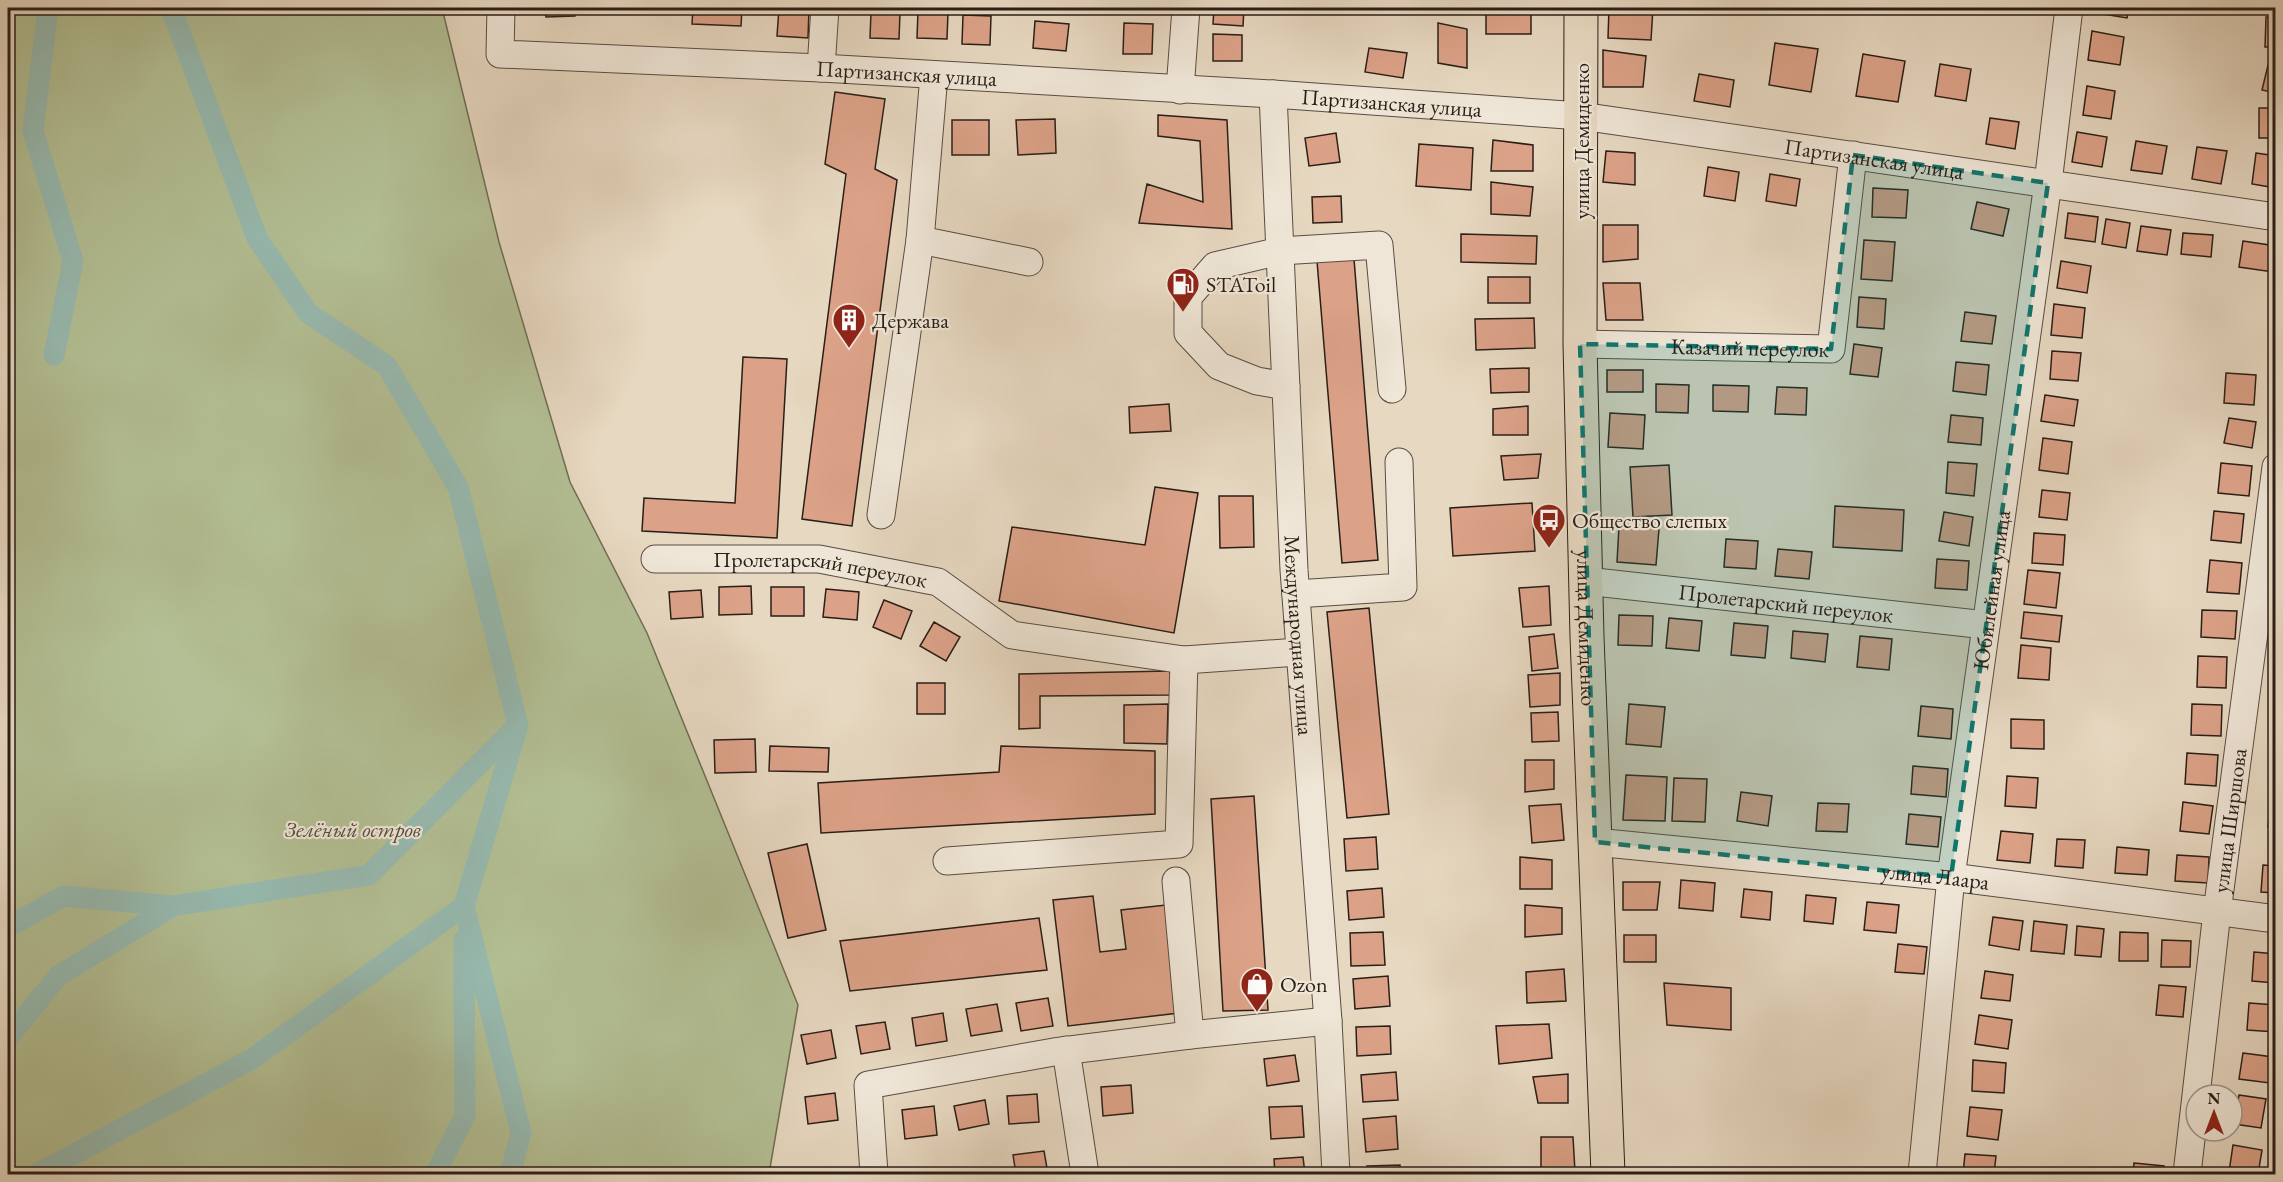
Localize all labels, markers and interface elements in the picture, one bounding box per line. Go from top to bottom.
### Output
street label: Партизанская улица [815,53,998,93]
street label: улица Демиденко [1567,63,1596,219]
street label: Партизанская улица [1300,82,1483,123]
street label: Партизанская улица [1782,131,1966,186]
fuel station icon: STAToil [1165,266,1201,313]
place label: STAToil [1206,270,1276,299]
building icon: Держава [831,302,867,349]
place label: Держава [872,306,949,335]
street label: Казачий переулок [1671,331,1830,363]
bus stop icon: Общество слепых [1531,502,1567,549]
place label: Общество слепых [1572,506,1727,535]
street label: Юбилейная улица [1966,508,2017,672]
street label: Международная улица [1278,535,1321,737]
street label: Пролетарский переулок [713,545,930,594]
street label: улица Демиденко [1570,549,1604,707]
street label: Пролетарский переулок [1677,577,1895,629]
street label: улица Ширшова [2205,746,2253,895]
park label: Зелёный остров [285,815,421,844]
street label: улица Лаара [1880,856,1991,896]
shop icon: Ozon [1239,966,1275,1013]
place label: Ozon [1280,970,1328,999]
north arrow [2184,1083,2244,1143]
text: N [2208,1088,2221,1109]

